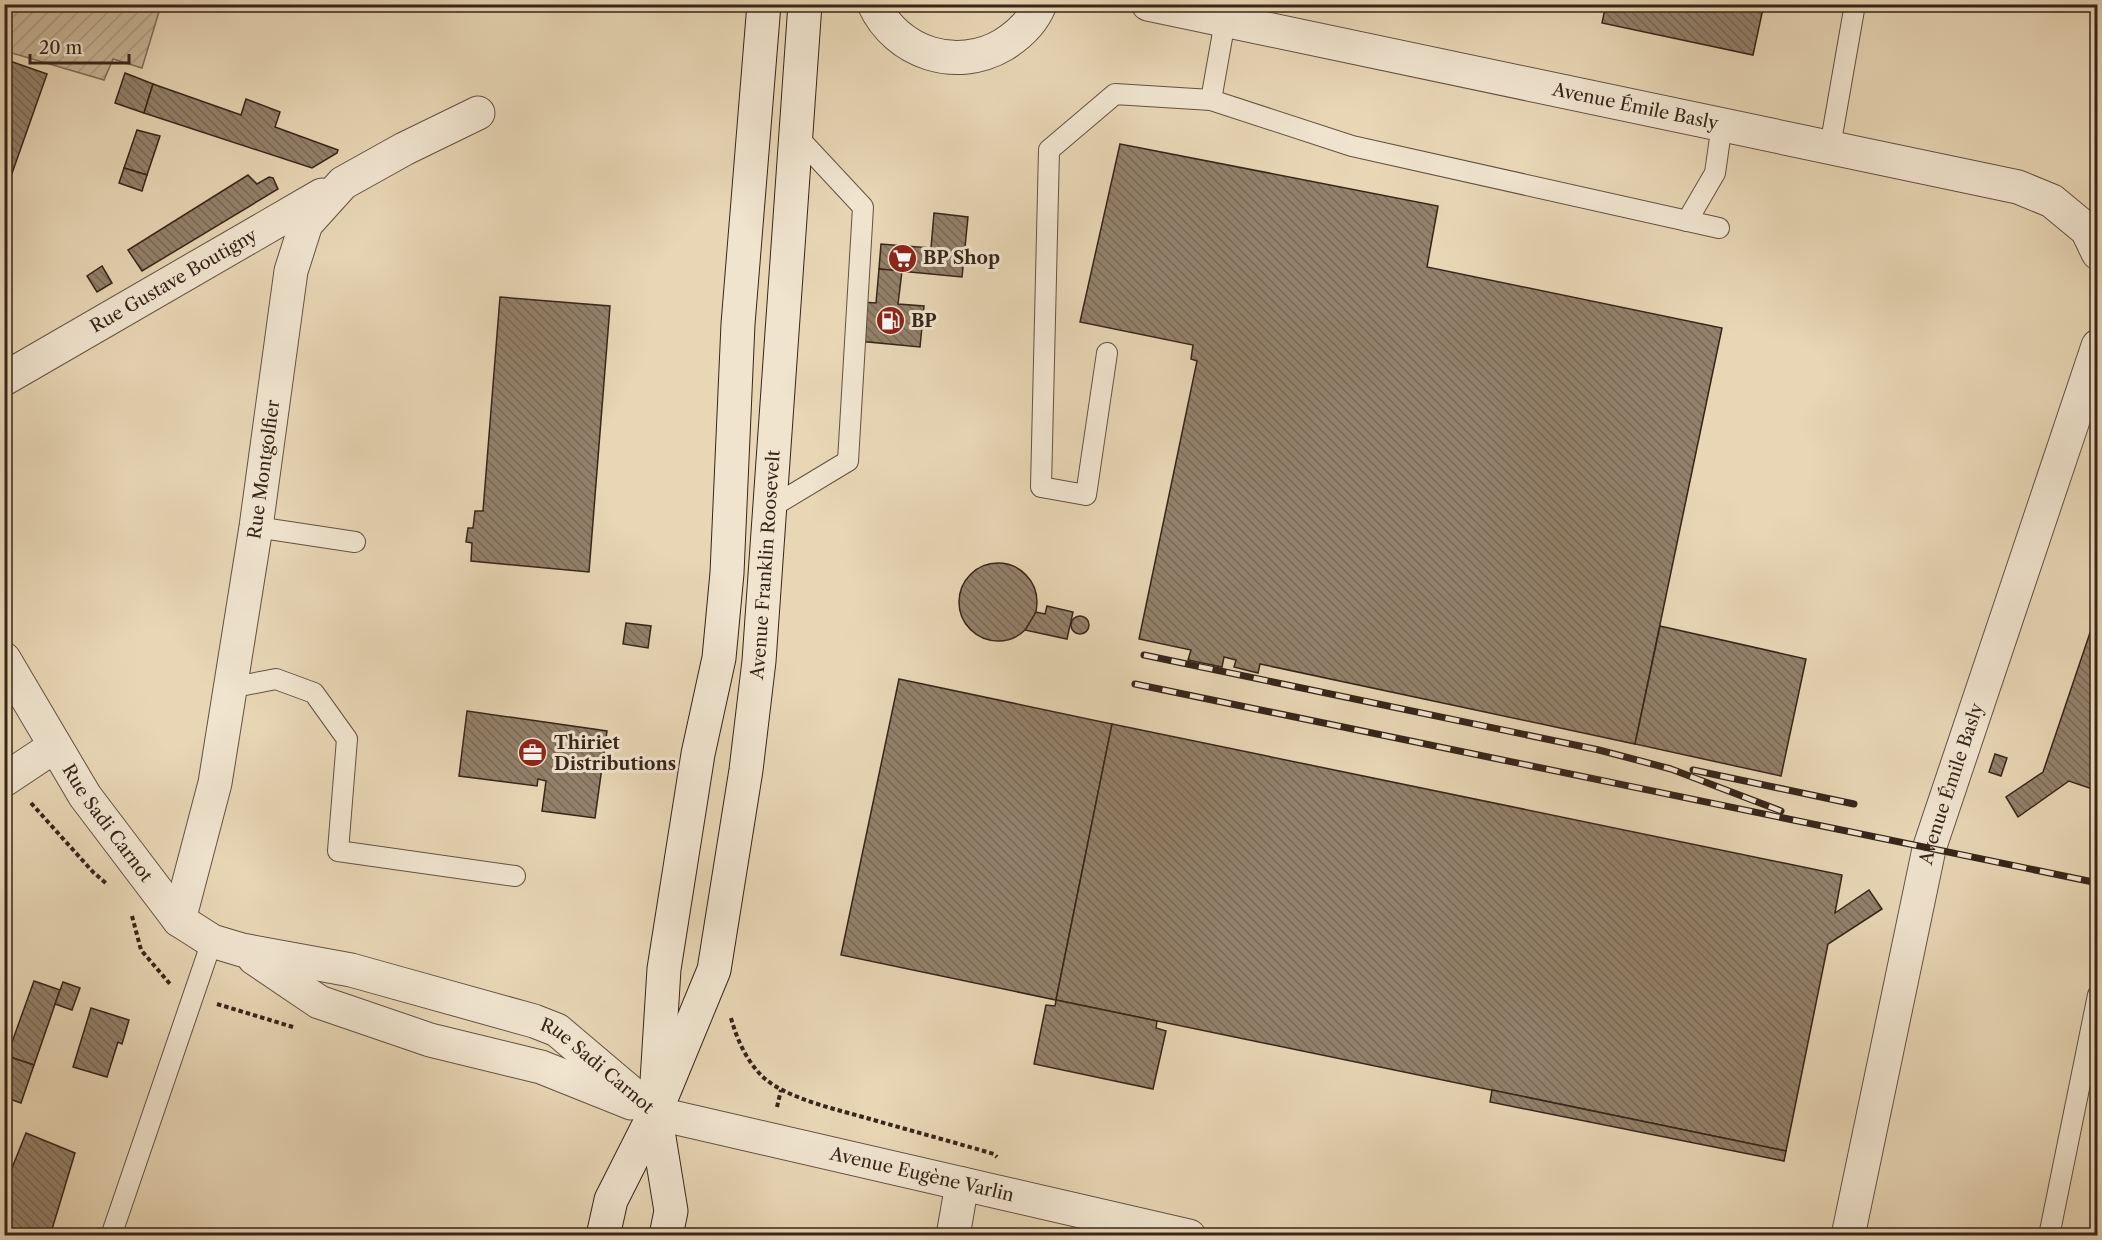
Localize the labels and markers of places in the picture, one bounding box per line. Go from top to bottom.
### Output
supermarket icon: BP Shop [886,242,918,274]
place label: BP Shop [923,247,1000,269]
fuel station icon: BP [874,305,906,337]
place label: BP [911,310,937,332]
place label: Thiriet Distributions [554,732,676,775]
office icon: Thiriet Distributions [517,737,549,769]

